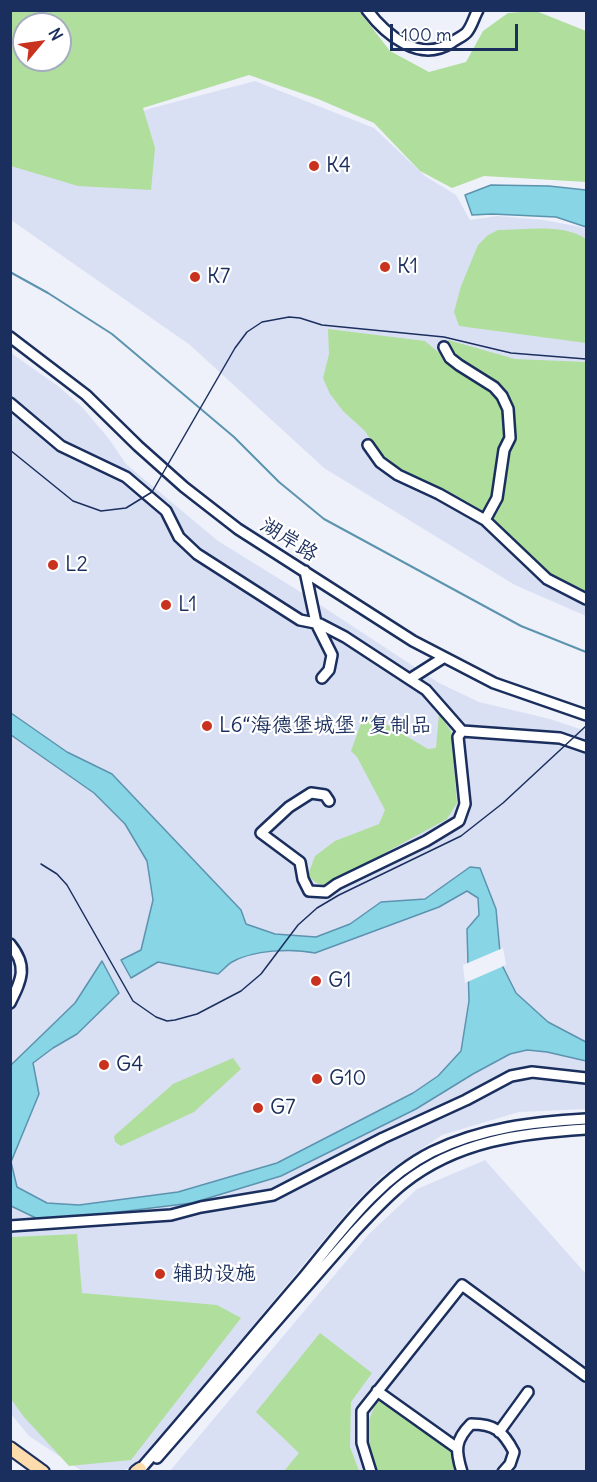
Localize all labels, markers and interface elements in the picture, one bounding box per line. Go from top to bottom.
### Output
north arrow [12,12,72,72]
scale bar [393,12,520,50]
text: 100 m [401,23,452,46]
text: N [45,25,67,44]
place label: K4 [326,153,351,179]
marker: K4 [307,159,321,173]
place label: K1 [397,254,418,280]
marker: K1 [378,260,392,274]
place label: K7 [207,264,230,290]
marker: K7 [188,270,202,284]
street label: 湖岸路 [256,513,322,567]
place label: L2 [65,552,88,578]
marker: L2 [46,558,60,572]
place label: L1 [178,592,197,618]
marker: L1 [159,598,173,612]
place label: L6“海德堡城堡 ”复制品 [219,713,432,739]
marker: L6“海德堡城堡 ”复制品 [200,719,214,733]
place label: G1 [328,968,351,994]
marker: G1 [309,974,323,988]
place label: G4 [116,1052,143,1078]
marker: G4 [97,1058,111,1072]
place label: G10 [329,1066,366,1092]
marker: G10 [310,1072,324,1086]
place label: G7 [270,1095,295,1121]
marker: G7 [251,1101,265,1115]
place label: 辅助设施 [172,1261,256,1287]
marker: 辅助设施 [153,1267,167,1281]

